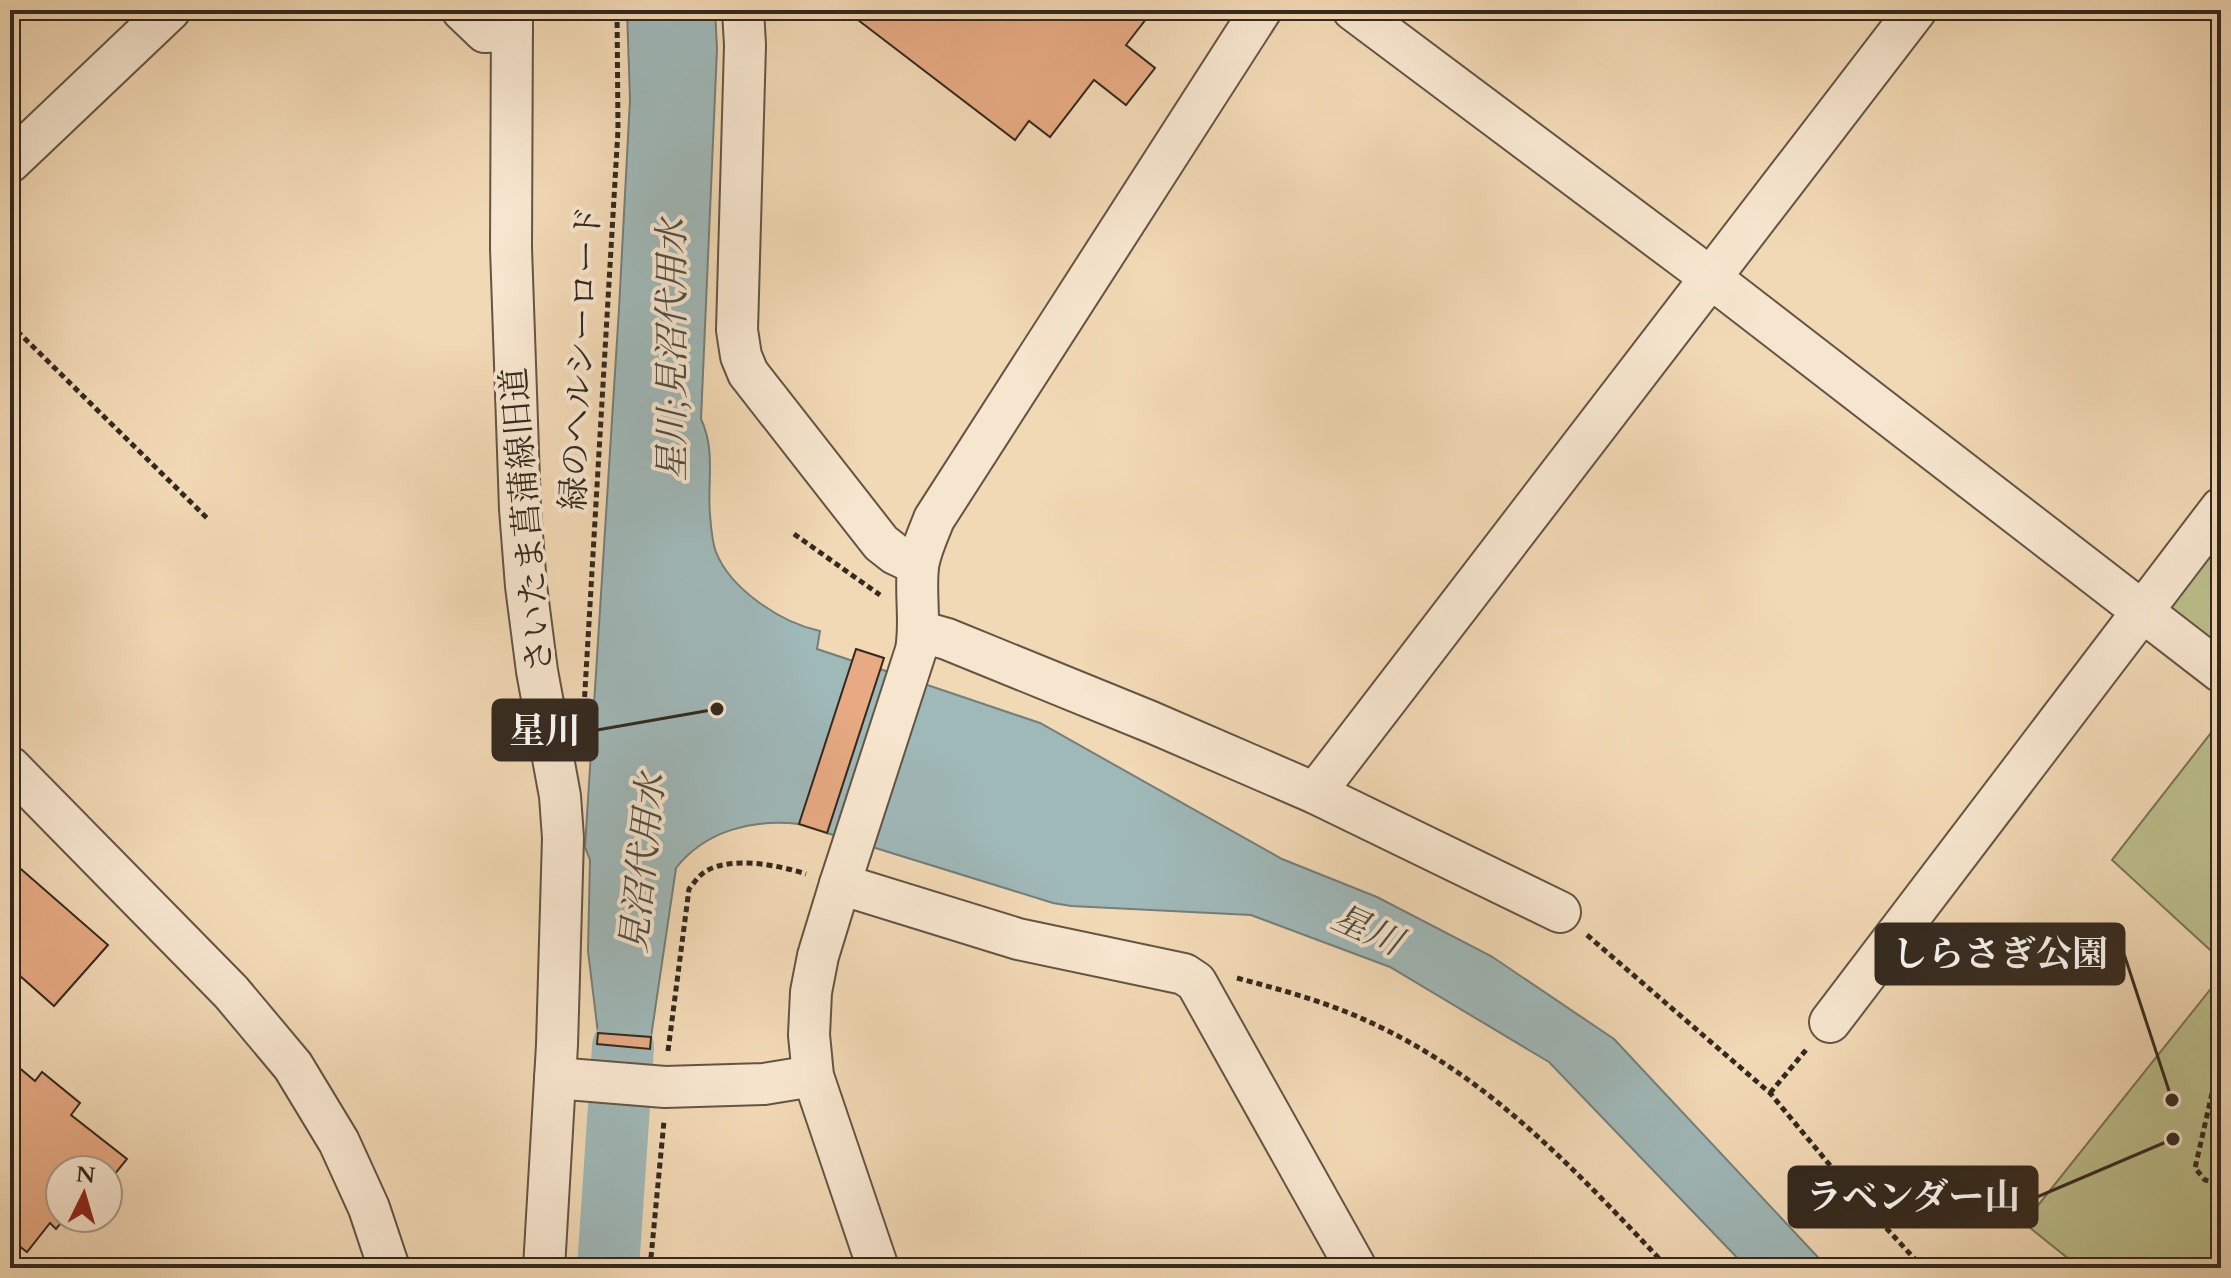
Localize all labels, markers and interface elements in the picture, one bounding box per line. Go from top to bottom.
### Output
street label: 緑のヘルシーロード [550,204,612,512]
water label: 星川;見沼代用水 [648,216,697,481]
street label: さいたま菖蒲線旧道 [491,366,563,674]
callout: 星川 [493,700,597,760]
text: 星川 [509,707,581,756]
water label: 見沼代用水 [609,768,677,955]
water label: 星川 [1324,893,1413,969]
callout: しらさぎ公園 [1876,924,2124,984]
text: しらさぎ公園 [1892,930,2108,979]
north arrow [44,1154,124,1234]
text: N [75,1159,96,1191]
callout: ラベンダー山 [1789,1167,2037,1227]
text: ラベンダー山 [1806,1173,2020,1222]

